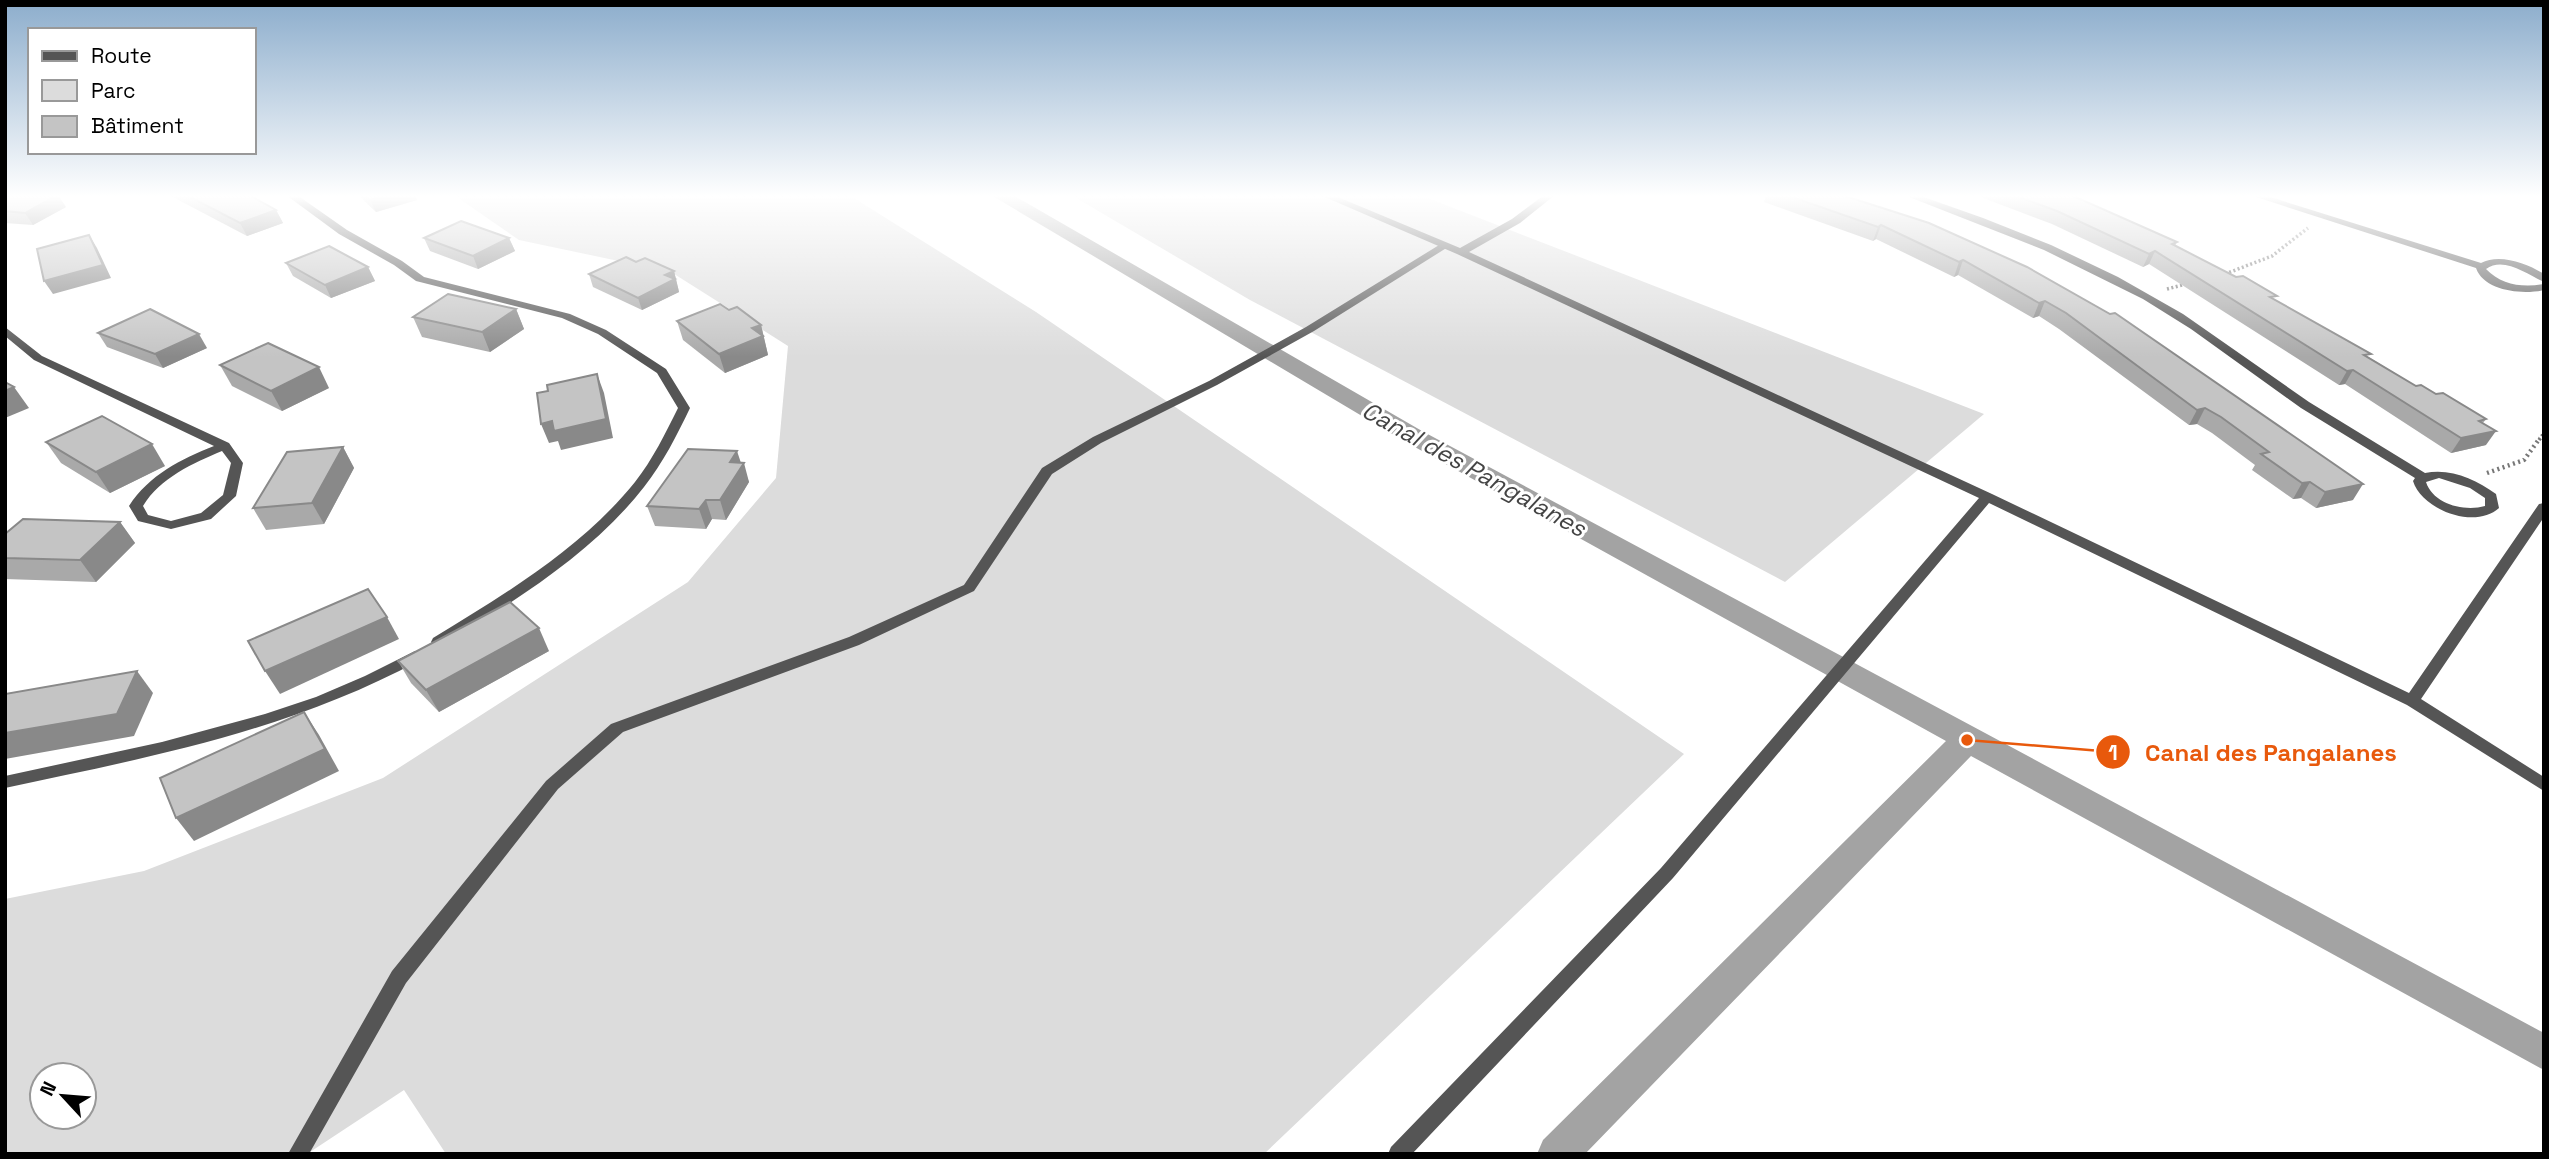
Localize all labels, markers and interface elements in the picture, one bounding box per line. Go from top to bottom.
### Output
legend [28,28,256,154]
text: Route [91,42,152,69]
text: Parc [91,77,136,104]
text: Bâtiment [91,112,184,139]
water label: Canal des Pangalanes [1357,395,1593,544]
callout: Canal des Pangalanes [2096,730,2411,775]
text: Canal des Pangalanes [2145,737,2397,768]
text: 1 [2108,739,2118,766]
north arrow [28,1061,98,1131]
text: N [34,1078,62,1100]

